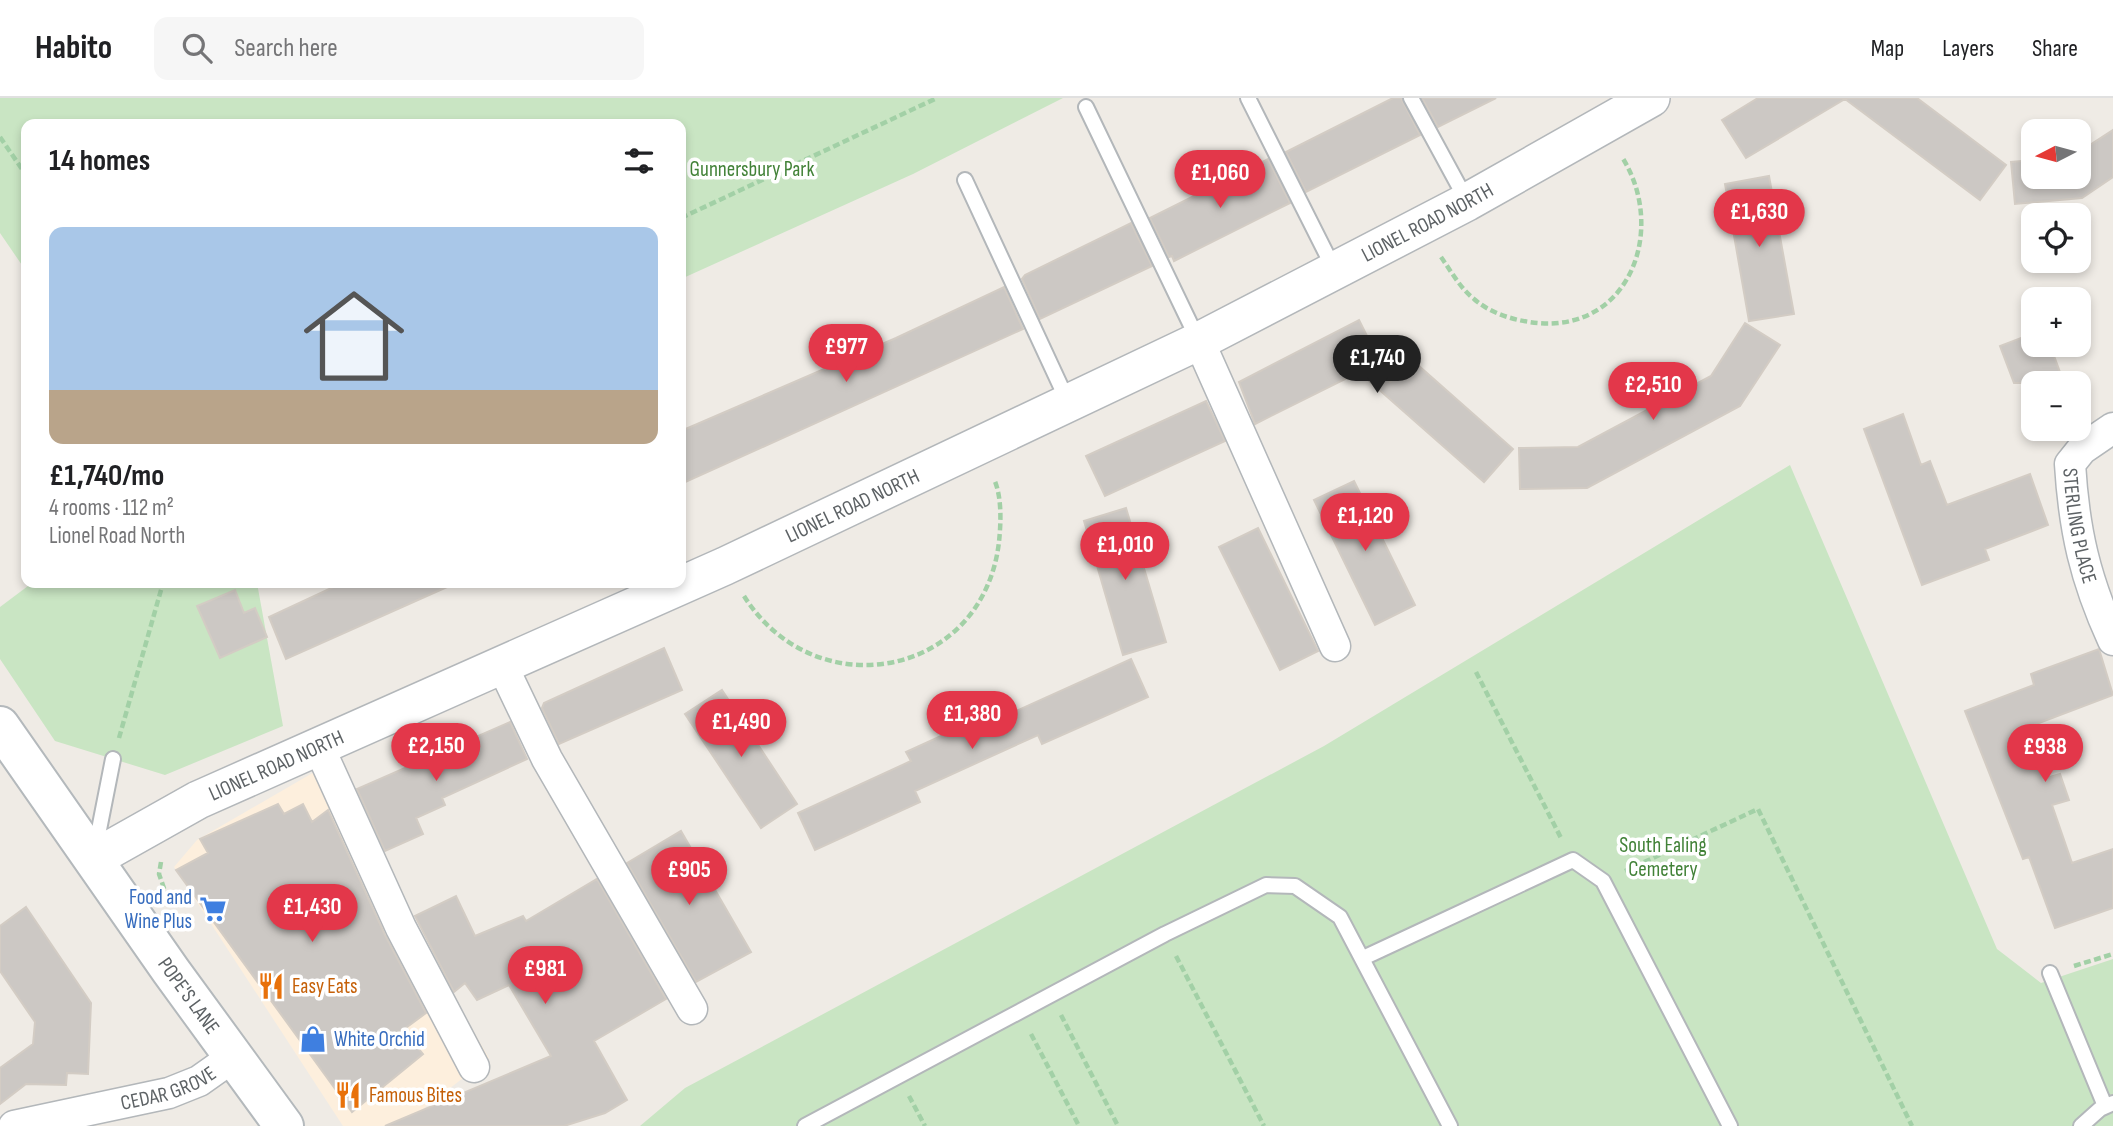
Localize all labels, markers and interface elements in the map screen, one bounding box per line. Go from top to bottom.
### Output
search box [154,17,644,80]
text: Habito [35,28,112,68]
icon: search [178,29,216,67]
text: Search here [234,33,338,64]
text: Map [1871,34,1904,63]
text: Layers [1942,34,1994,63]
text: Share [2032,34,2078,63]
north arrow [2021,119,2091,189]
map controls [2021,119,2091,441]
icon: filters [620,142,658,180]
text: 14 homes [49,143,150,179]
pin: £1,060 [1163,150,1277,210]
park label: Gunnersbury Park [690,157,814,182]
text: £1,060 [1190,159,1250,187]
street label: LIONEL ROAD NORTH [1357,178,1498,267]
pin: £1,630 [1702,190,1816,249]
text: £1,630 [1730,198,1788,226]
button: locate [2021,203,2091,273]
icon: home [291,273,417,399]
button: + [2021,287,2091,357]
pin: £977 [805,324,887,384]
text: £977 [825,333,867,361]
pin: £1,740 [1320,336,1434,395]
text: £1,740 [1349,344,1405,372]
pin: £2,510 [1596,362,1710,422]
text: £2,510 [1624,371,1682,399]
button: − [2021,371,2091,441]
text: £1,740/mo [49,458,164,494]
street label: LIONEL ROAD NORTH [782,464,923,548]
street label: STERLING PLACE [2057,467,2102,586]
text: 4 rooms · 112 m² [49,494,174,522]
pin: £1,120 [1308,494,1422,553]
text: £1,120 [1336,502,1394,530]
text: Lionel Road North [49,522,185,550]
pin: £1,010 [1068,522,1182,582]
text: £1,010 [1096,531,1154,559]
pin: £1,380 [915,692,1029,751]
pin: £1,490 [684,700,798,759]
text: £1,380 [943,700,1001,728]
text: £1,490 [711,708,771,736]
pin: £2,150 [379,724,493,783]
pin: £938 [2004,724,2086,784]
street label: LIONEL ROAD NORTH [205,725,348,807]
text: £2,150 [407,732,465,760]
text: £938 [2023,733,2067,761]
park label: South Ealing Cemetery [1619,833,1707,882]
pin: £905 [648,848,730,907]
text: £905 [667,856,711,884]
pin: £1,430 [255,884,369,944]
place label: Food and Wine Plus [125,885,192,934]
text: £1,430 [283,893,341,921]
supermarket icon: Food and Wine Plus [198,894,228,924]
pin: £981 [504,946,586,1006]
street label: POPE'S LANE [152,953,225,1039]
text: £981 [524,955,566,983]
restaurant icon: Easy Eats [256,971,286,1001]
place label: Easy Eats [292,974,358,999]
shop icon: White Orchid [298,1024,328,1054]
place label: White Orchid [334,1027,425,1052]
street label: CEDAR GROVE [118,1061,221,1116]
restaurant icon: Famous Bites [333,1080,363,1110]
place label: Famous Bites [369,1083,462,1108]

